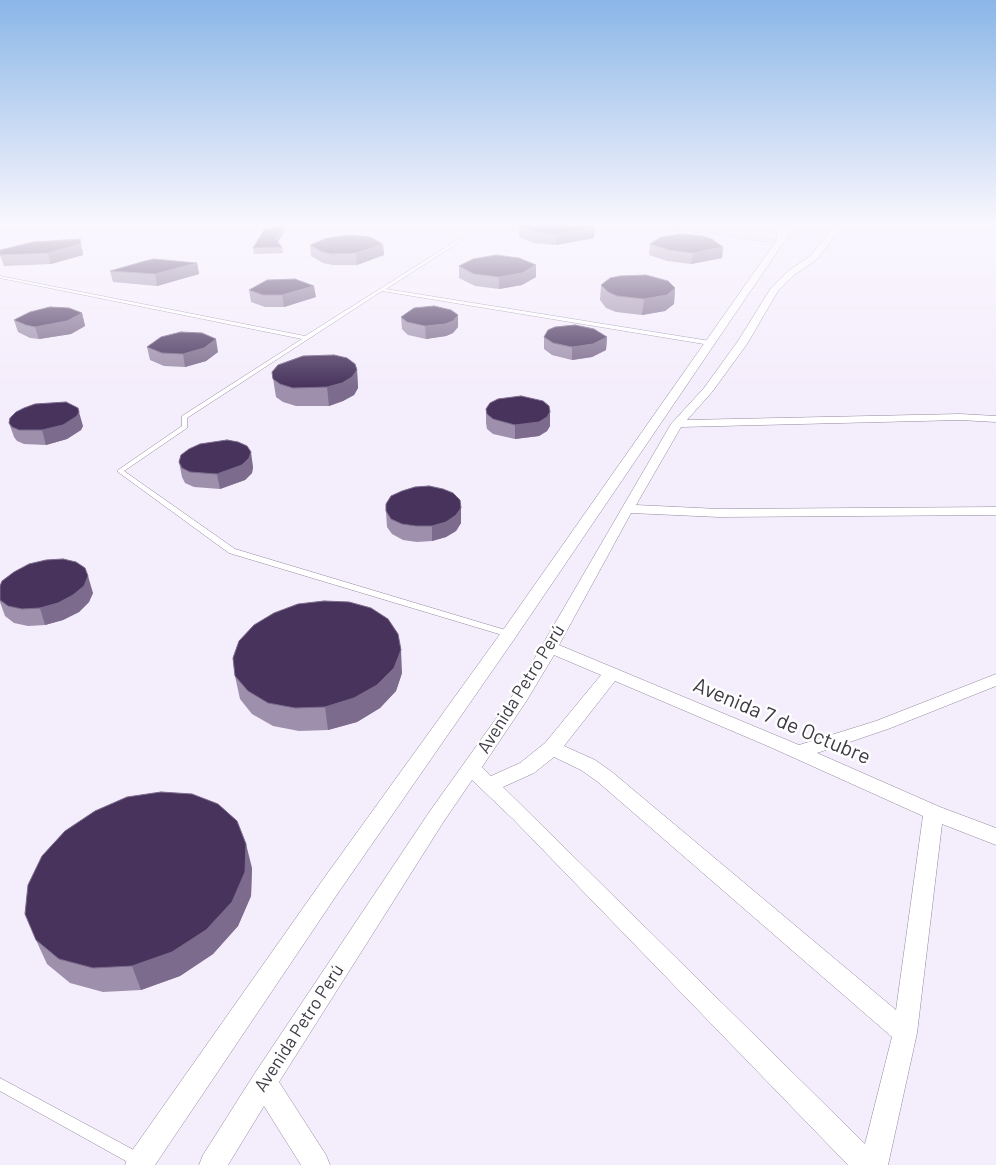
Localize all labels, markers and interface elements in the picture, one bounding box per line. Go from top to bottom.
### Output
street label: Avenida Petro Perú [473,621,569,757]
street label: Avenida 7 de Octubre [690,672,874,770]
street label: Avenida Petro Perú [250,960,348,1096]

